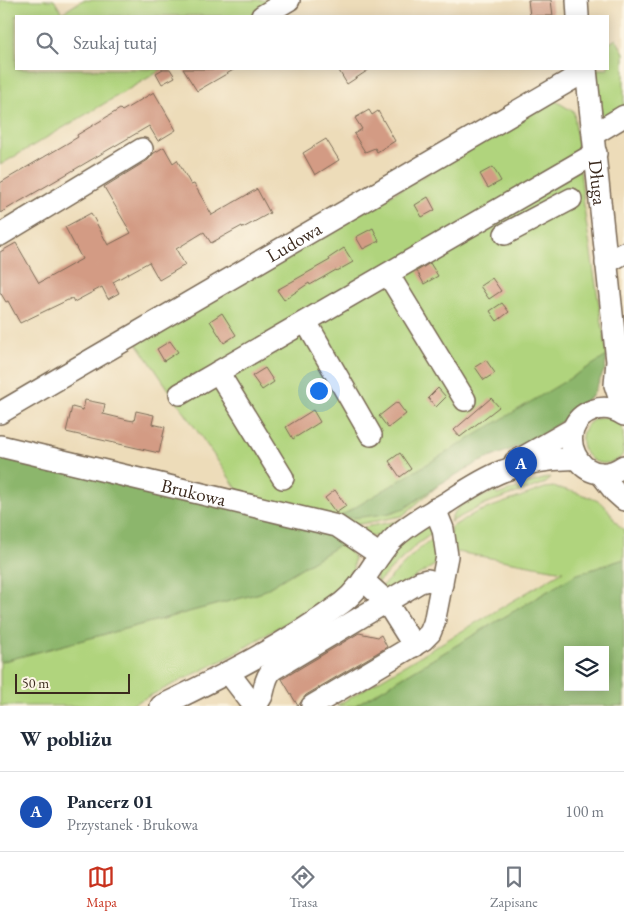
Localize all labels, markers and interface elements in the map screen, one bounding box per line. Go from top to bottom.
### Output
search box [15,15,609,70]
icon: search [33,29,61,57]
text: Szukaj tutaj [73,30,157,55]
street label: Długa [583,158,612,207]
street label: Ludowa [262,216,327,268]
your location [306,378,332,404]
pin: A [505,447,537,488]
street label: Brukowa [159,473,229,512]
map controls [564,646,609,691]
button: layers [564,646,609,691]
scale bar [15,671,130,694]
text: 50 m [22,674,49,692]
text: W pobliżu [20,725,112,752]
text: Pancerz 01 [67,789,154,814]
text: A [30,801,42,822]
text: 100 m [565,801,604,822]
text: Przystanek · Brukowa [67,814,198,835]
tab: Mapa [86,863,117,911]
tab: Trasa [289,863,318,911]
tab: Zapisane [490,863,538,911]

